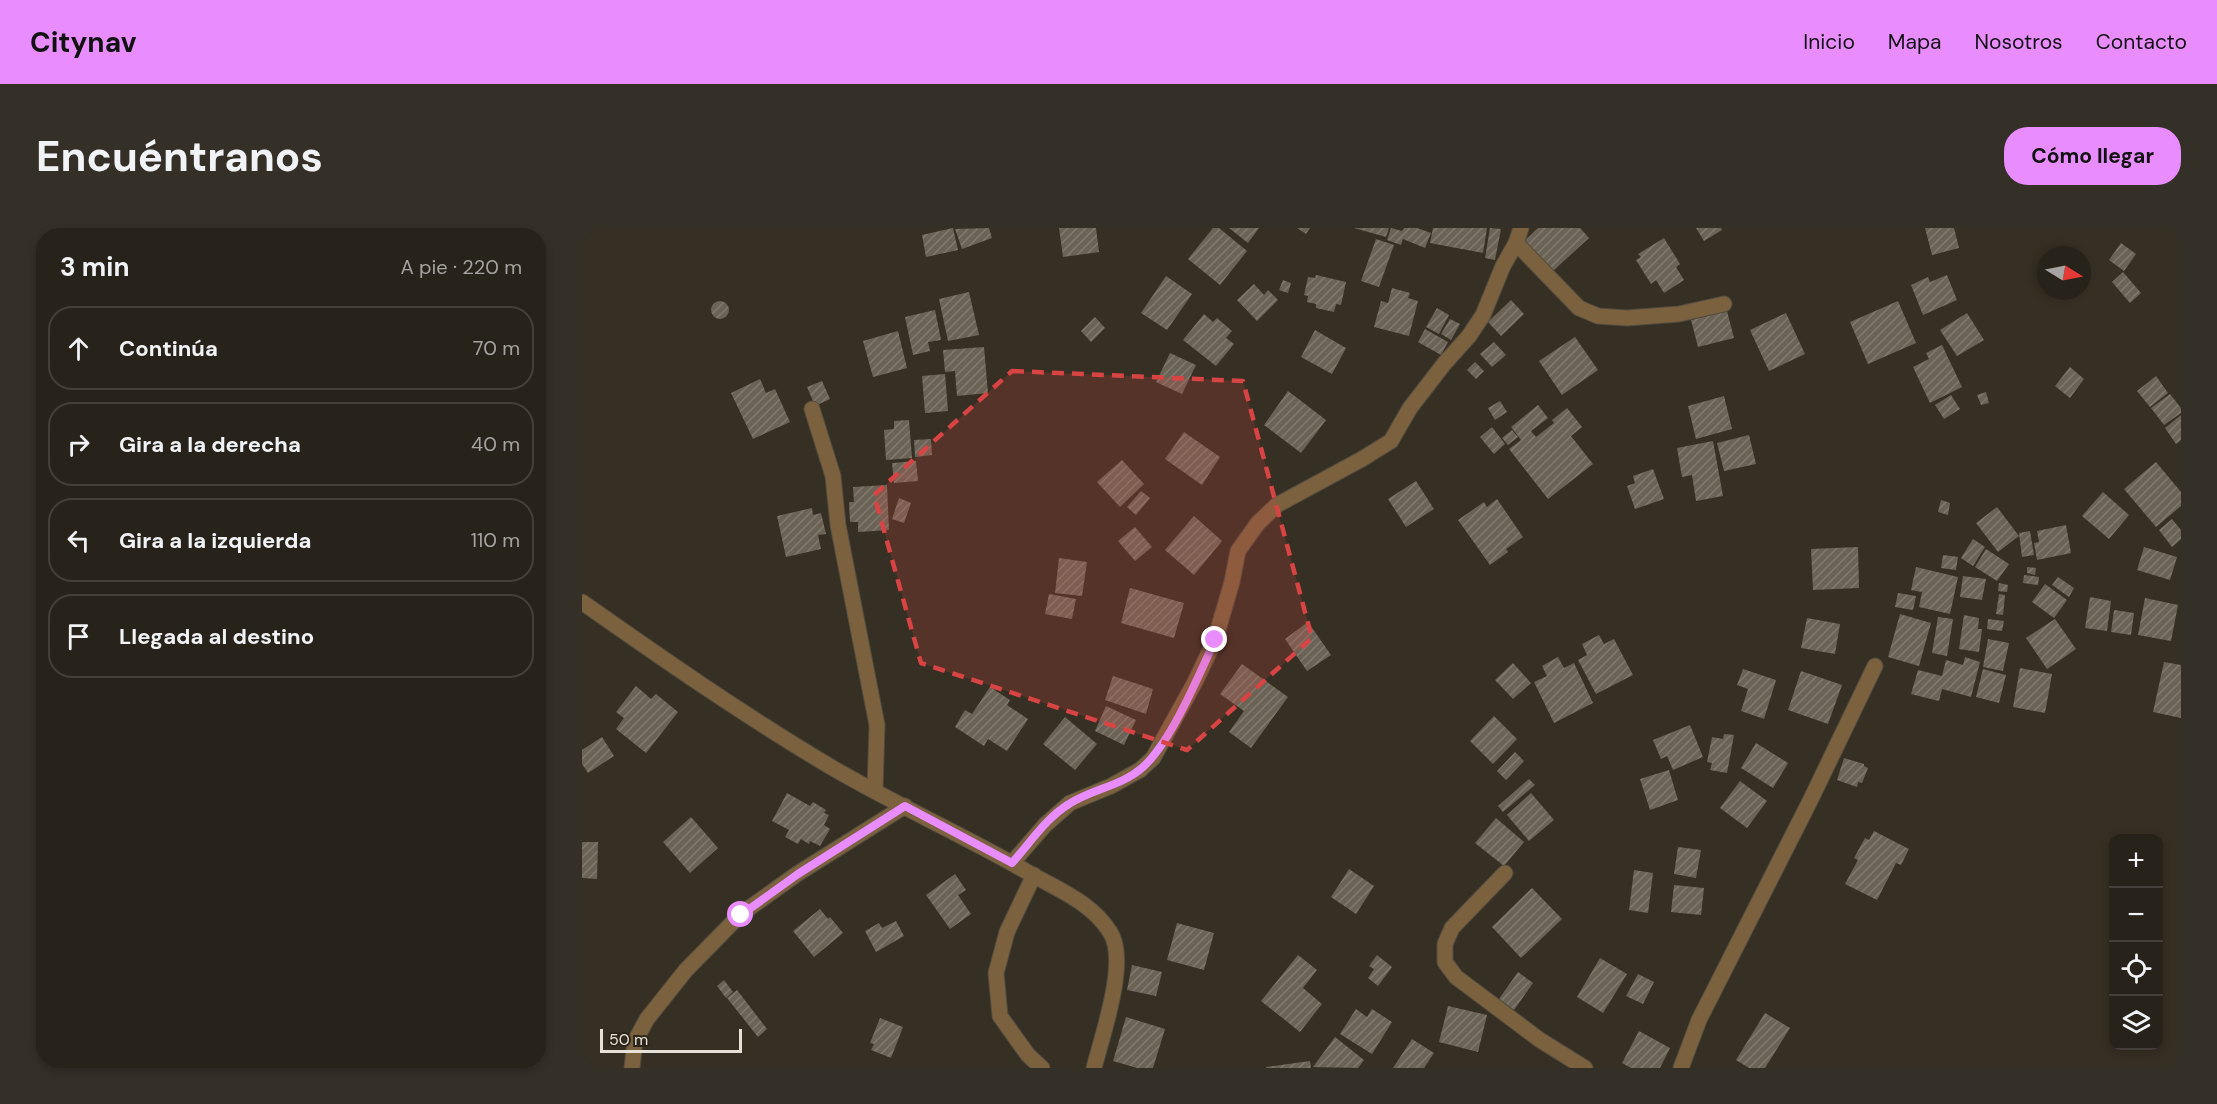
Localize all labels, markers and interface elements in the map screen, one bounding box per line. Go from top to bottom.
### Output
text: Citynav [30,24,136,61]
text: Inicio [1803,28,1855,56]
text: Mapa [1888,28,1942,56]
text: Nosotros [1975,28,2063,56]
text: Contacto [2096,28,2187,56]
button: Cómo llegar [2004,127,2181,185]
text: Encuéntranos [36,129,323,184]
north arrow [2037,246,2091,300]
text: 3 min [60,250,129,284]
text: A pie · 220 m [400,254,522,280]
icon: ahead [62,332,95,365]
text: Continúa [119,334,218,363]
text: 70 m [473,335,520,361]
icon: right [62,428,95,461]
text: Gira a la derecha [119,430,301,459]
text: 40 m [471,431,520,457]
icon: left [62,524,95,557]
text: Gira a la izquierda [119,526,311,555]
text: 110 m [471,527,520,553]
icon: arrive [62,620,95,653]
text: Llegada al destino [119,622,314,651]
route end [1201,626,1227,652]
map controls [2109,834,2163,1050]
button: + [2109,834,2163,888]
button: − [2109,888,2163,942]
route start [727,901,753,927]
button: locate [2109,942,2163,996]
button: layers [2109,996,2163,1050]
scale bar [600,1026,742,1054]
text: 50 m [609,1029,648,1050]

